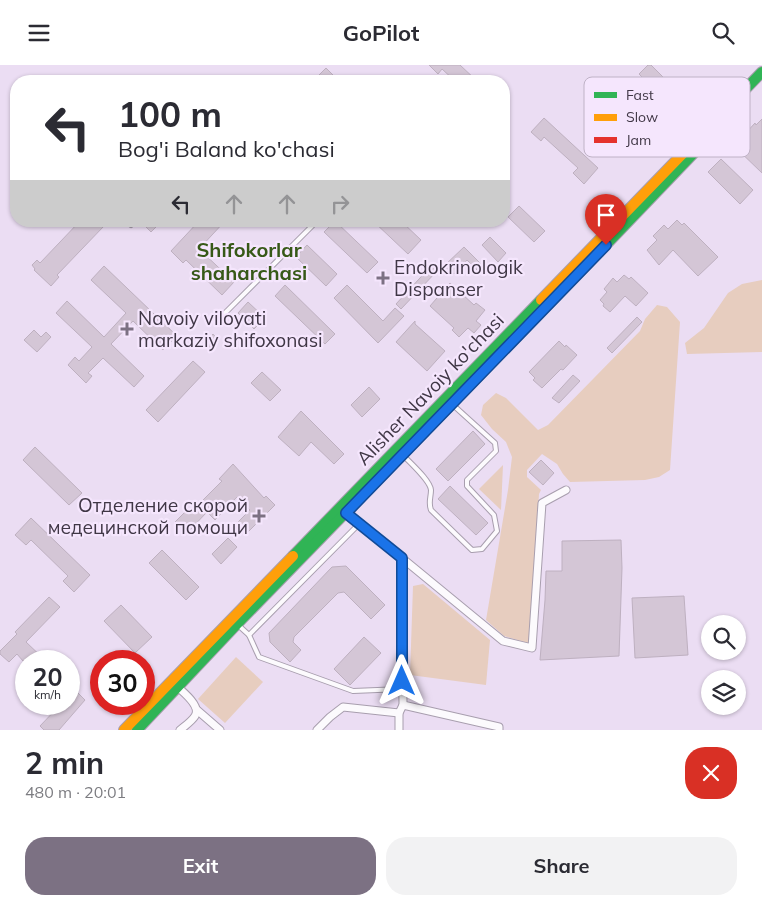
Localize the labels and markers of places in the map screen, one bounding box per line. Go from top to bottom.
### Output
pin [585,194,627,245]
place label: Endokrinologik Dispanser [394,255,523,301]
marker: Endokrinologik Dispanser [376,271,390,285]
place label: Navoiy viloyati markaziy shifoxonasi [138,306,323,352]
marker: Navoiy viloyati markaziy shifoxonasi [120,322,134,336]
place label: Отделение скорой медецинской помощи [48,493,248,539]
marker: Отделение скорой медецинской помощи [252,509,266,523]

